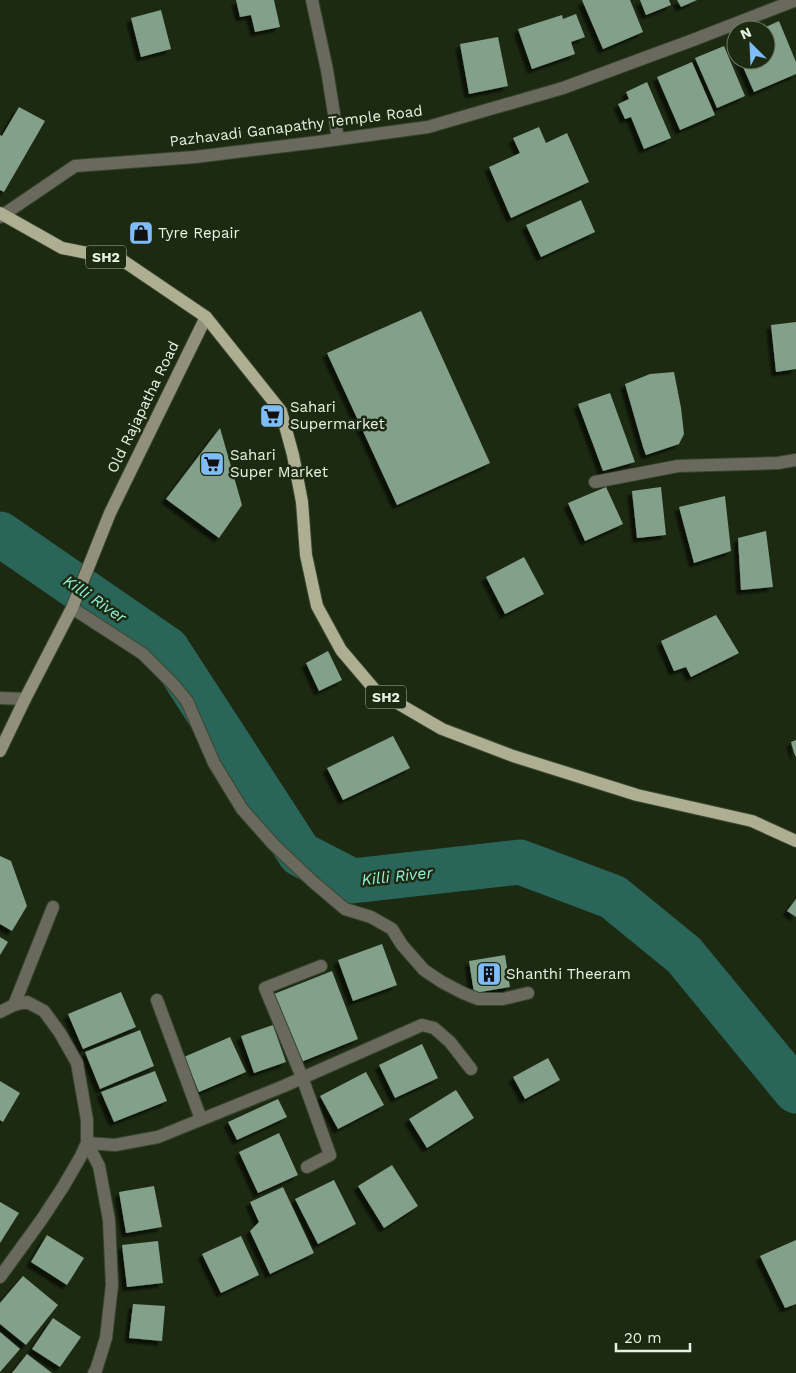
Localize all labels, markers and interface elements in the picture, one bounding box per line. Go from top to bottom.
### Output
north arrow [726,20,776,70]
text: N [738,24,754,43]
street label: Pazhavadi Ganapathy Temple Road [169,102,423,150]
shop icon: Tyre Repair [128,220,154,246]
place label: Tyre Repair [158,224,240,242]
road number: SH2 [86,246,126,268]
street label: Old Rajapatha Road [103,338,183,476]
place label: Sahari Supermarket [290,398,386,433]
supermarket icon: Sahari Supermarket [259,403,285,429]
place label: Sahari Super Market [230,446,329,481]
supermarket icon: Sahari Super Market [199,451,225,477]
water label: Killi River [60,571,131,627]
road number: SH2 [366,686,406,709]
water label: Killi River [361,863,434,889]
building icon: Shanthi Theeram [476,961,502,987]
place label: Shanthi Theeram [506,965,631,983]
scale bar [616,1320,690,1352]
text: 20 m [624,1329,662,1347]

